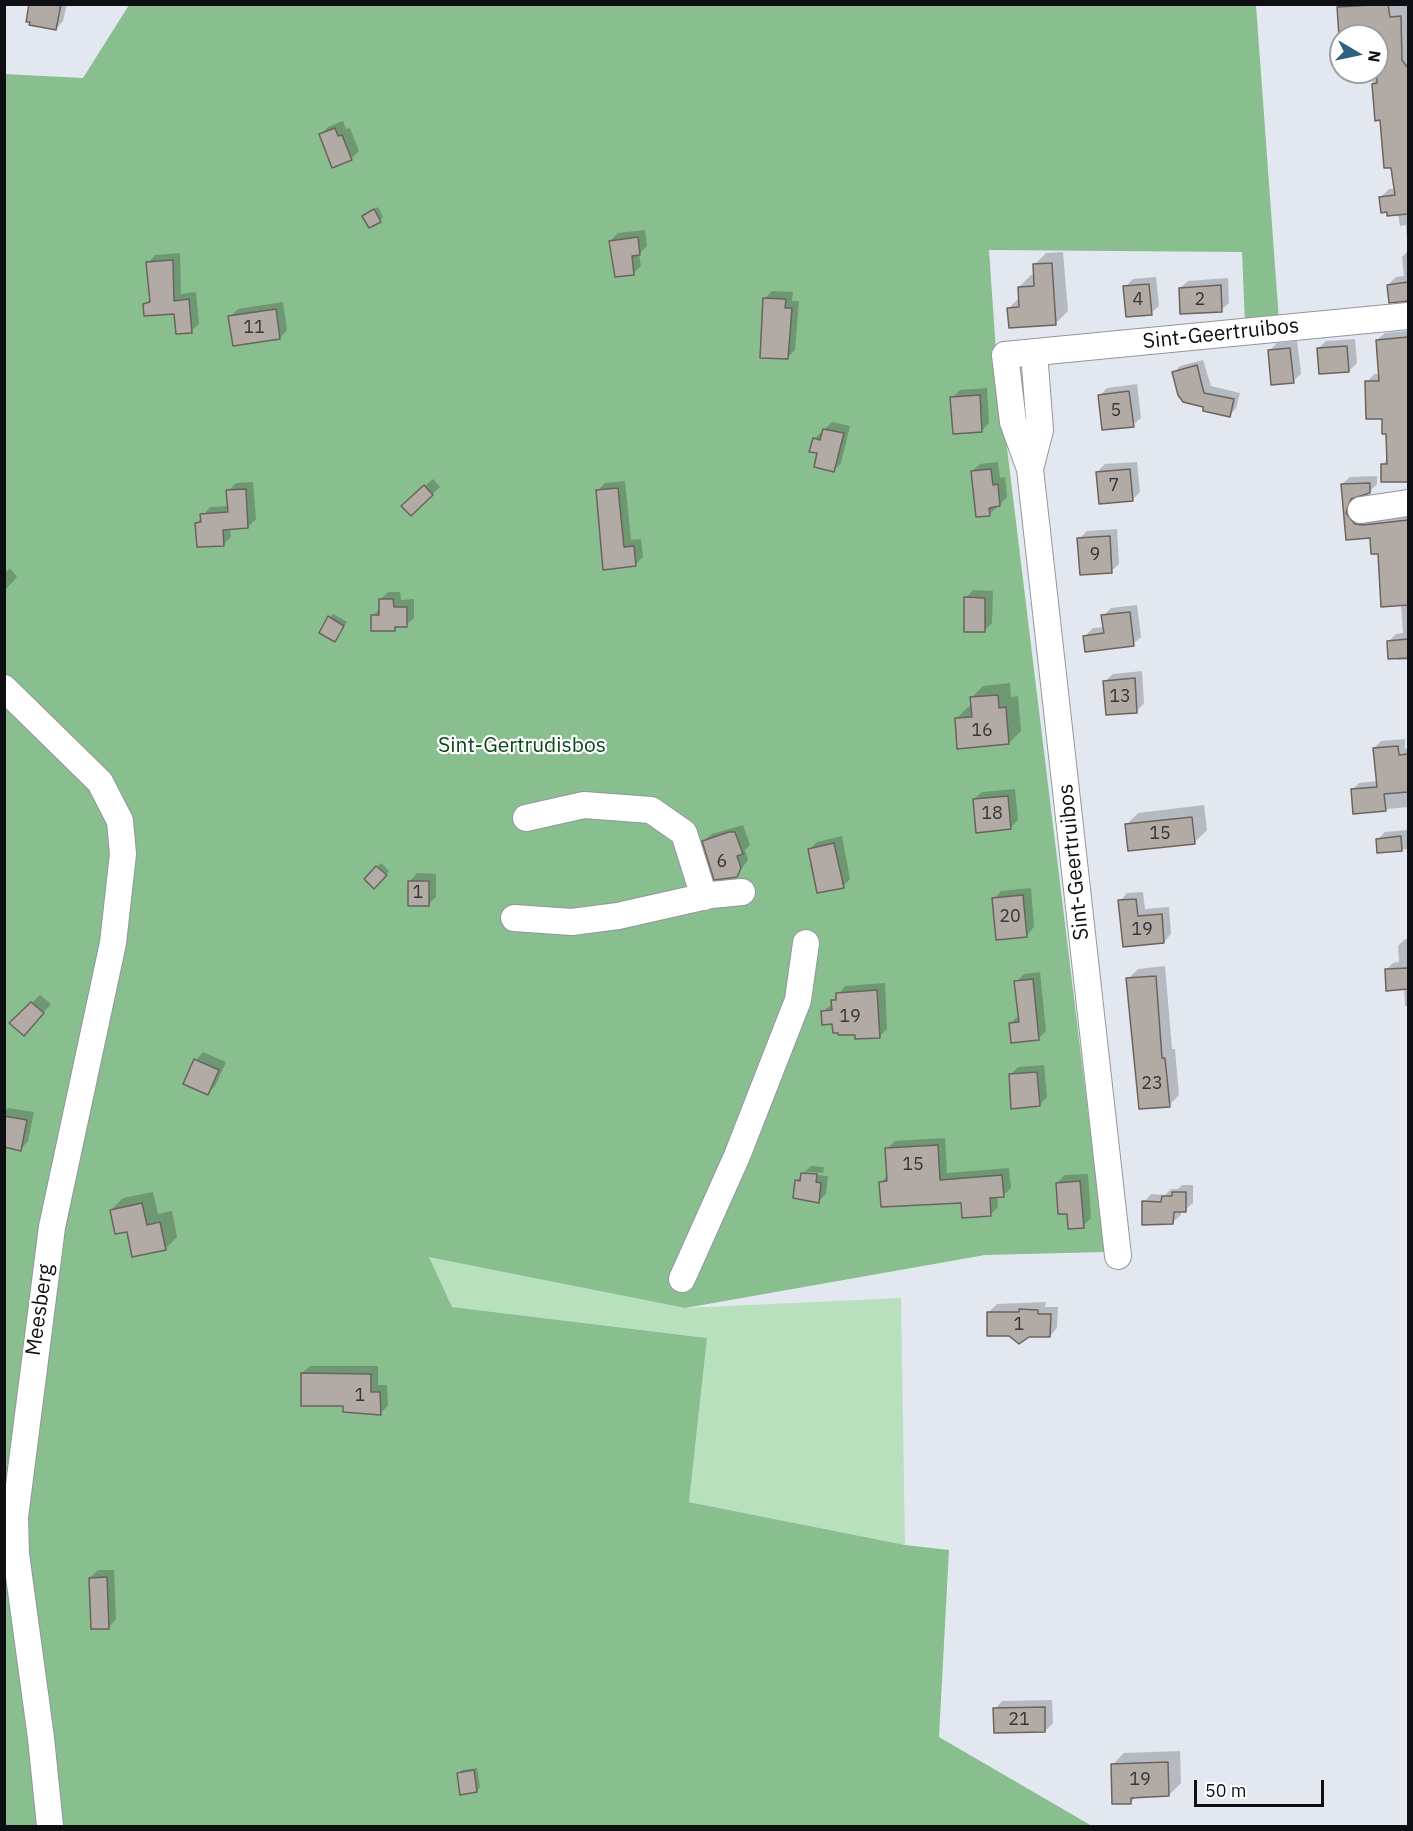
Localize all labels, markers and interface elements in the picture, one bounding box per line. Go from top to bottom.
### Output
north arrow [1329,24,1389,84]
text: N [1364,49,1386,64]
house number: 4 [1133,289,1143,311]
house number: 2 [1195,289,1205,311]
street label: Sint-Geertruibos [1142,313,1300,355]
house number: 11 [243,317,265,339]
house number: 5 [1111,400,1121,422]
house number: 7 [1109,475,1119,497]
house number: 9 [1090,544,1100,566]
house number: 13 [1109,686,1131,708]
house number: 16 [971,720,993,742]
park label: Sint-Gertrudisbos [438,733,606,759]
street label: Sint-Geertruibos [1053,783,1095,941]
house number: 18 [981,803,1003,825]
house number: 15 [1149,823,1171,845]
house number: 6 [717,851,727,873]
house number: 1 [413,882,423,904]
house number: 20 [999,906,1021,928]
house number: 19 [1131,919,1153,941]
house number: 19 [839,1006,861,1028]
house number: 23 [1141,1073,1163,1095]
house number: 15 [902,1154,924,1176]
street label: Meesberg [21,1263,59,1357]
house number: 1 [1014,1314,1024,1336]
house number: 1 [355,1385,365,1407]
house number: 21 [1008,1709,1030,1731]
scale bar [1197,1768,1328,1806]
house number: 19 [1129,1769,1151,1791]
text: 50 m [1205,1779,1247,1802]

